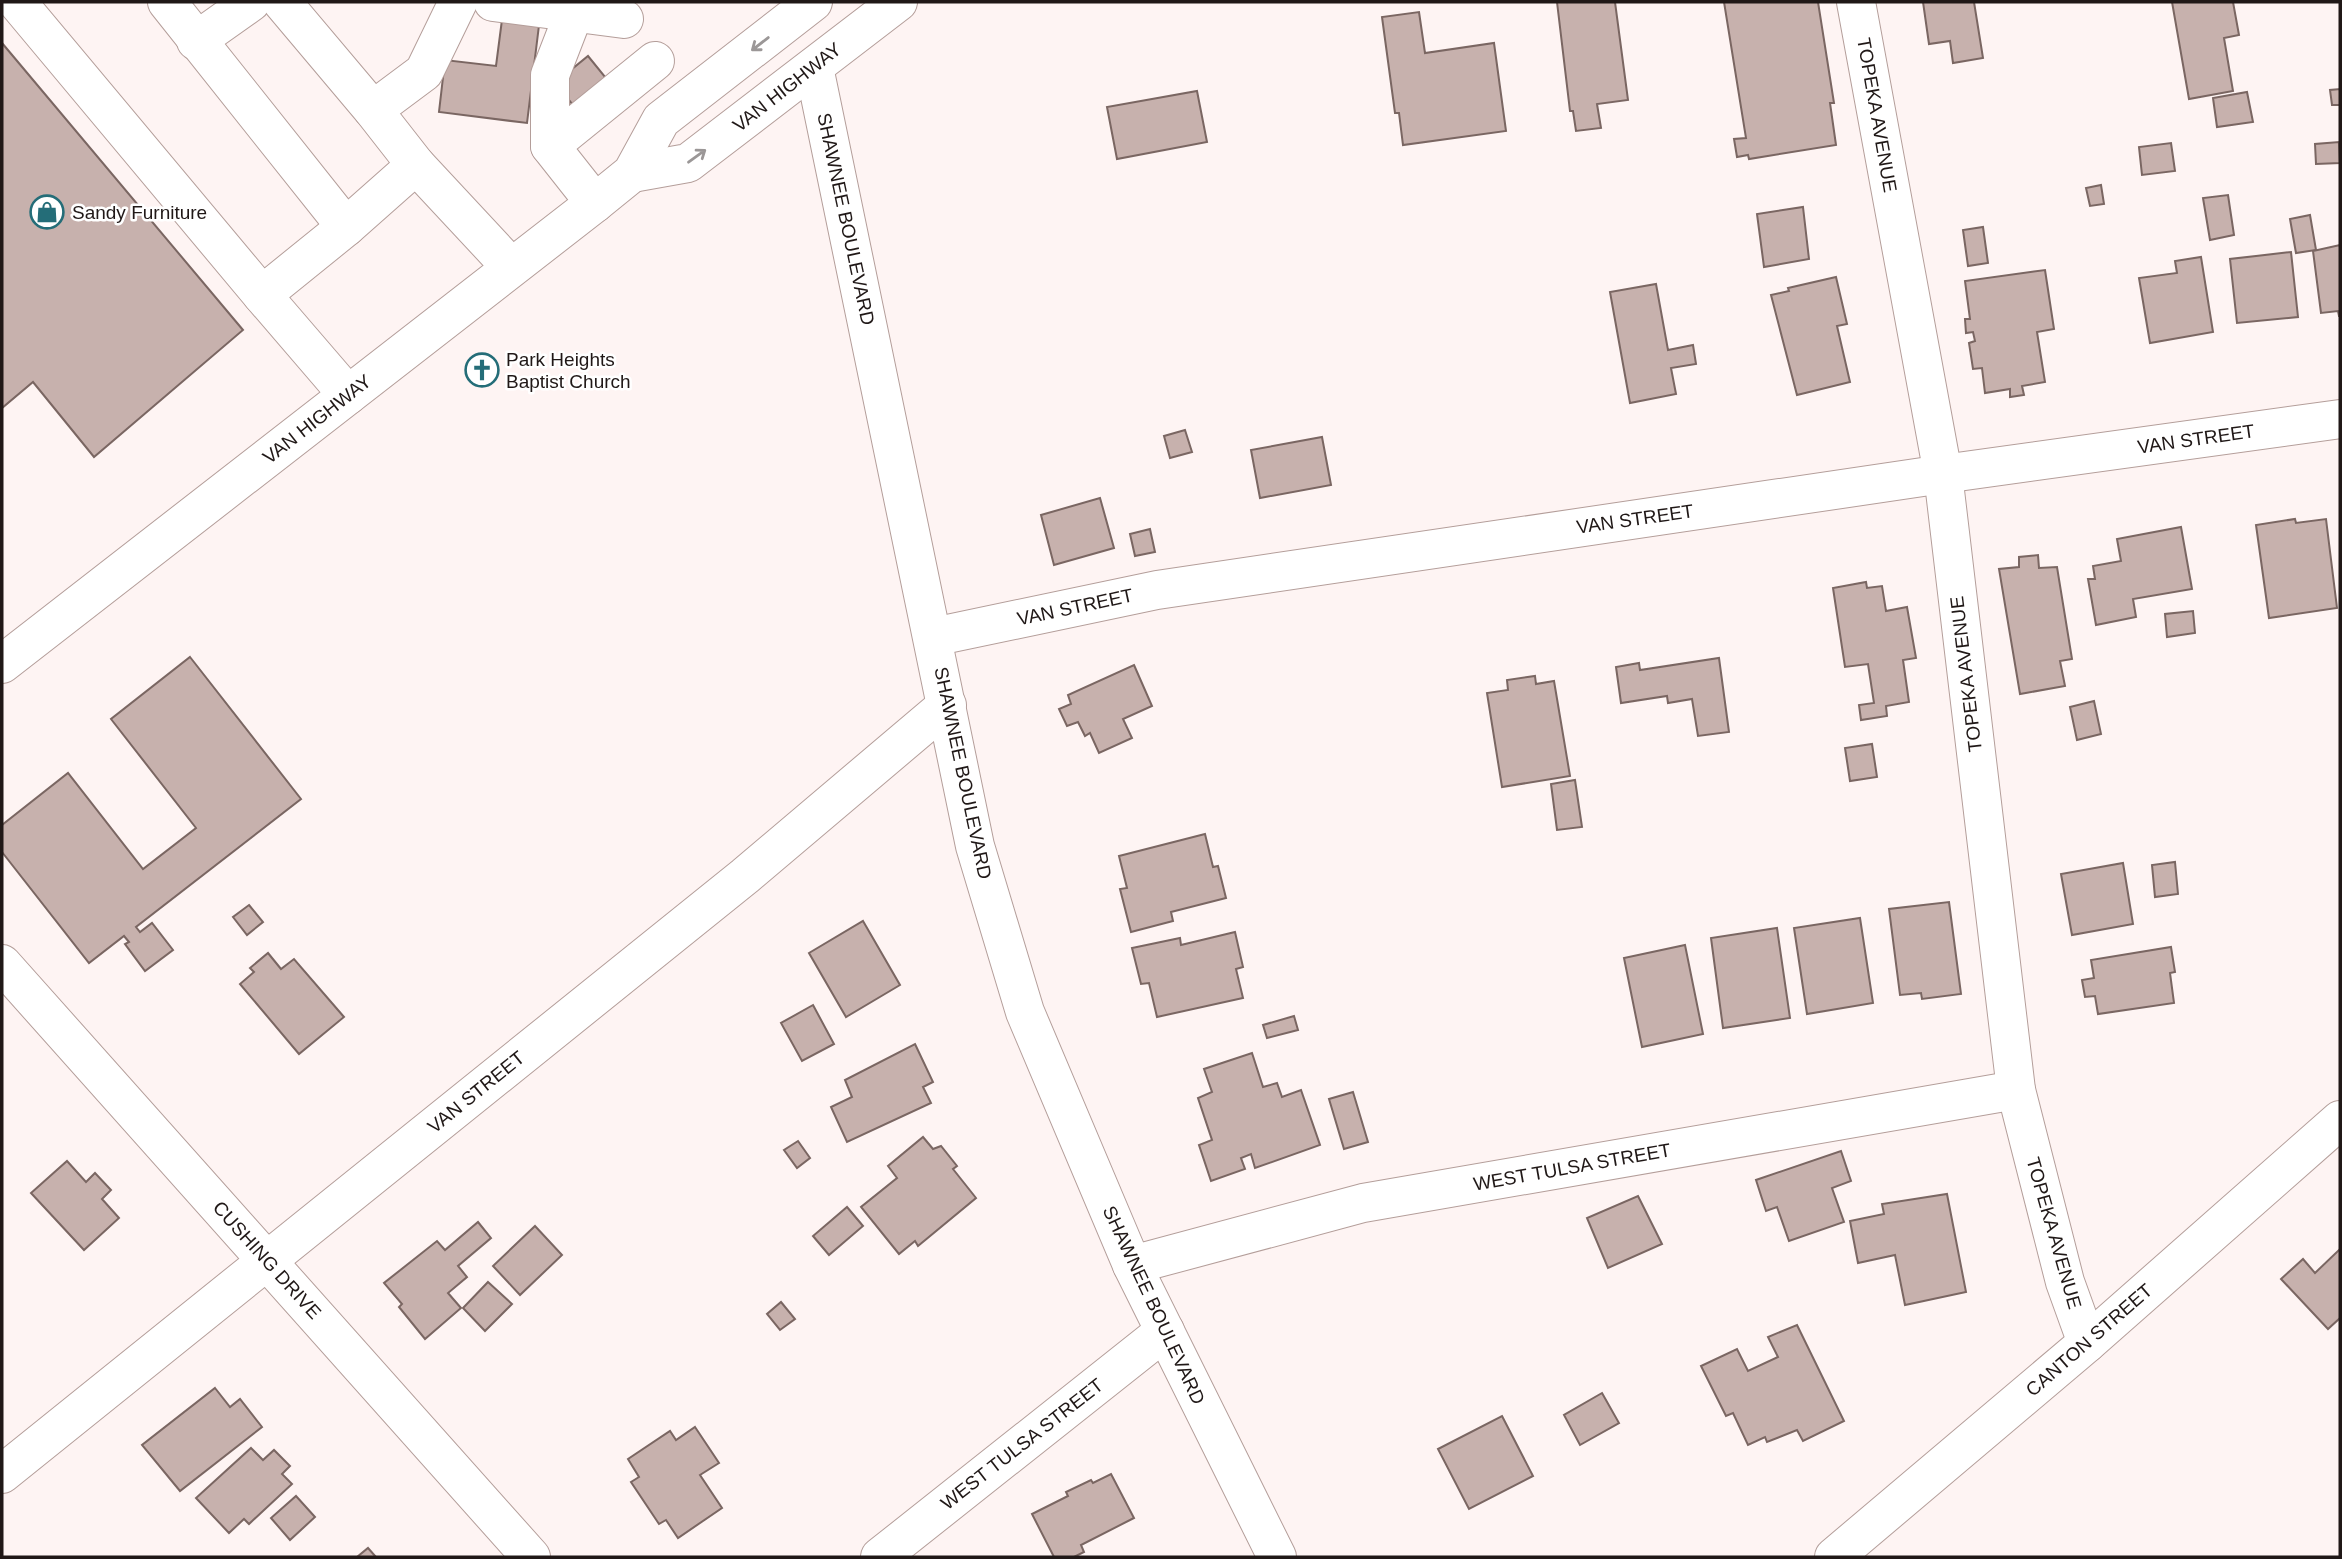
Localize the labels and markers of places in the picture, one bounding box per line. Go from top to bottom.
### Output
shop icon: Sandy Furniture [28,193,66,231]
place label: Sandy Furniture [72,202,207,223]
place label: Park Heights Baptist Church [506,349,631,392]
church icon: Park Heights Baptist Church [463,351,501,389]

